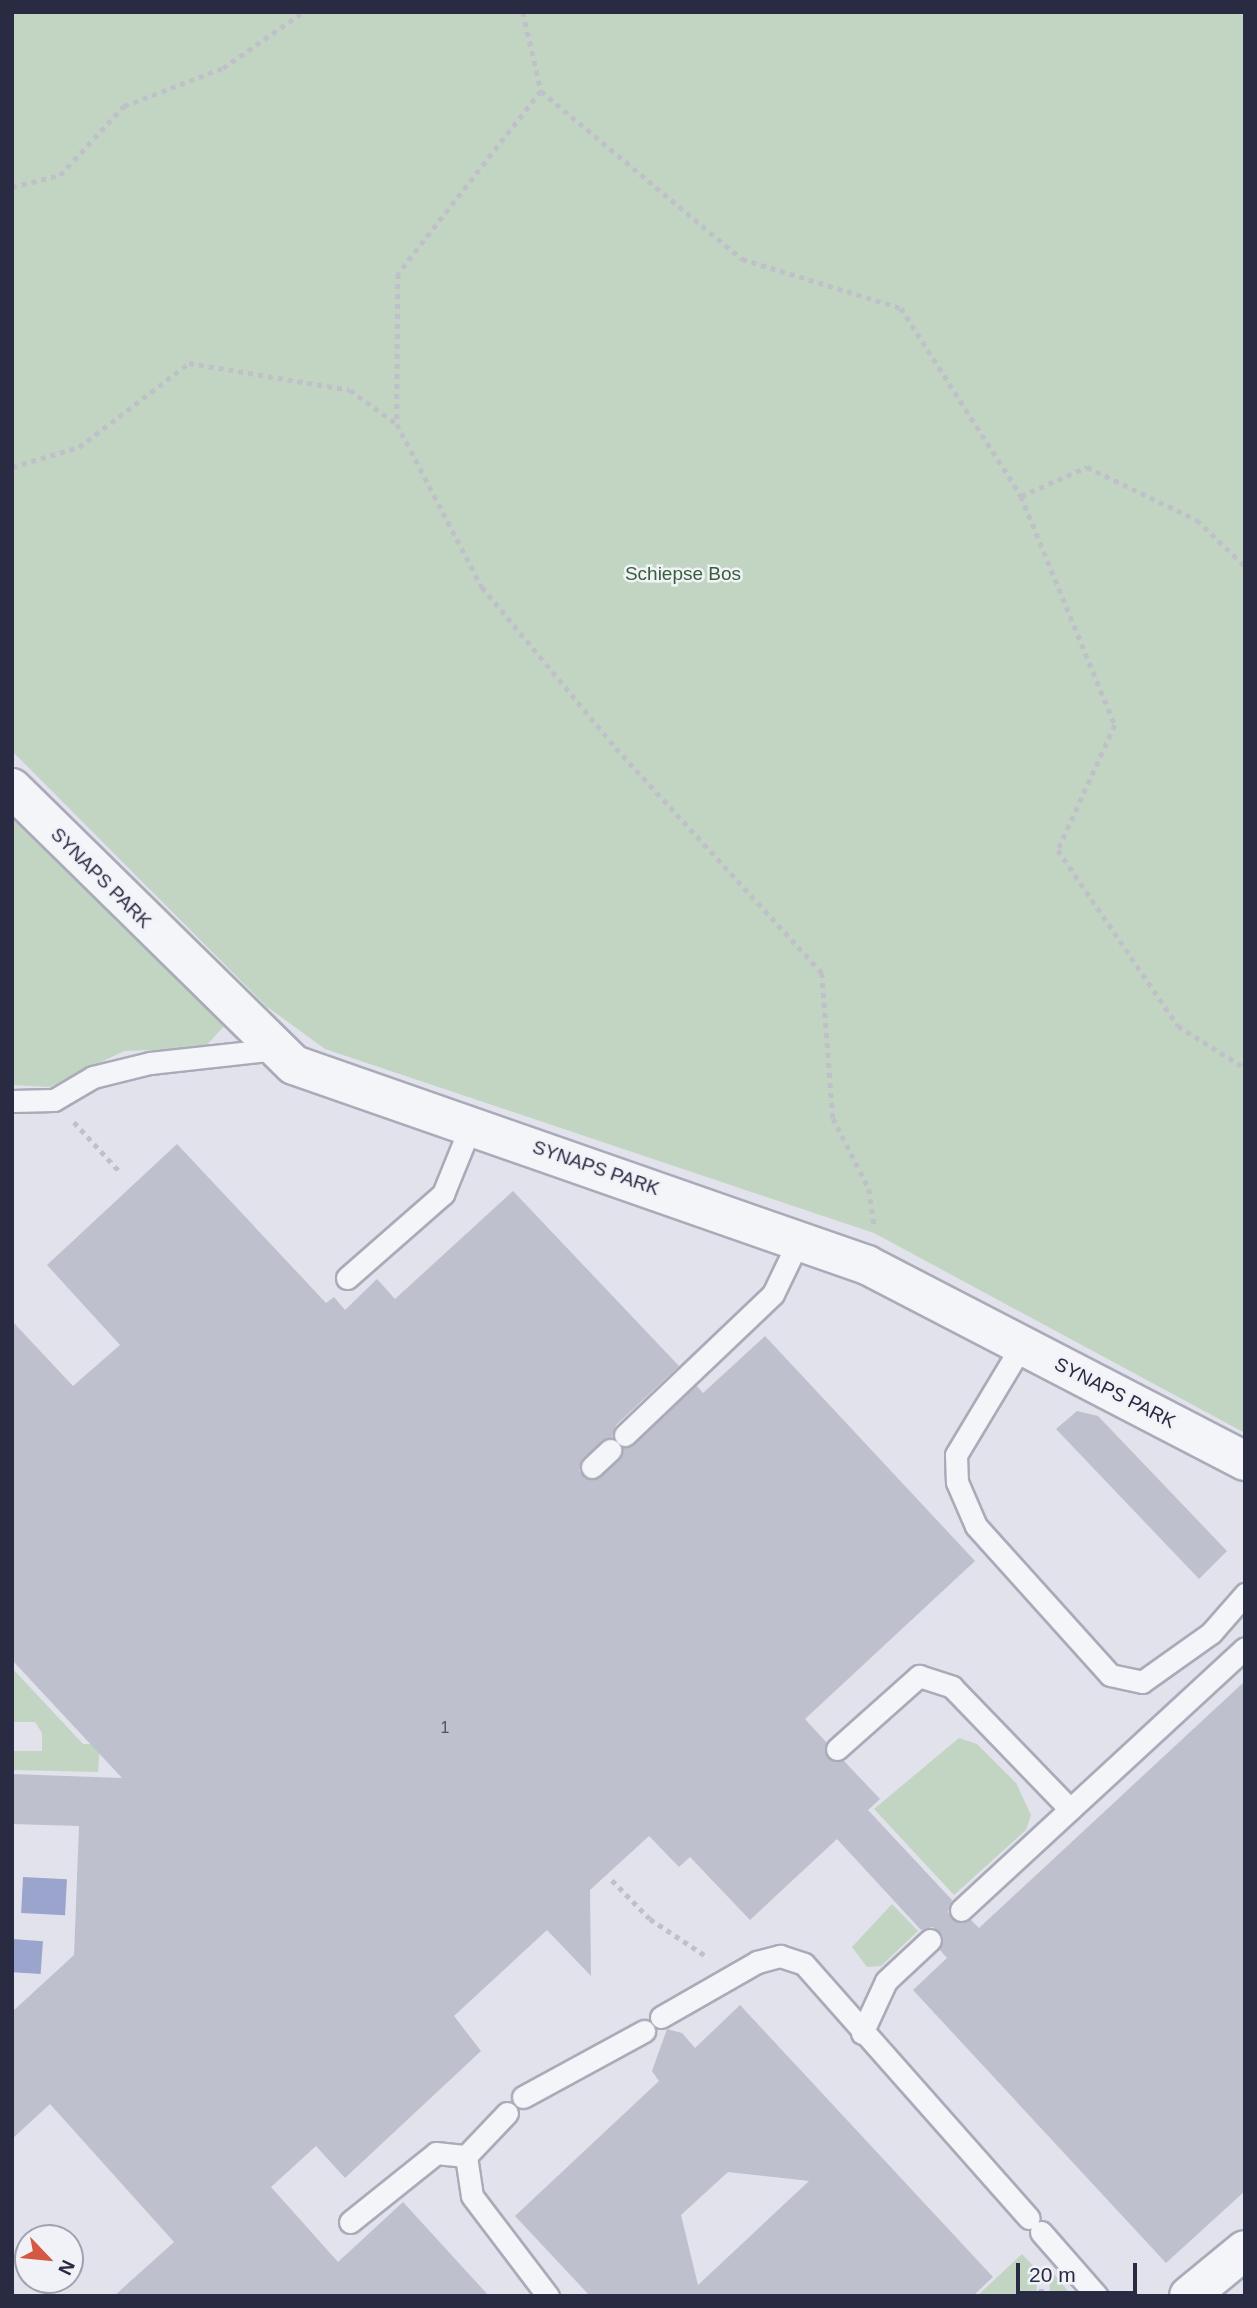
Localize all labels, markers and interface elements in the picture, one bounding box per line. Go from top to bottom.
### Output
park label: Schiepse Bos [625,563,741,585]
street label: SYNAPS PARK [46,823,156,933]
street label: SYNAPS PARK [530,1136,662,1200]
street label: SYNAPS PARK [1051,1353,1179,1433]
house number: 1 [441,1718,449,1738]
north arrow [14,2224,84,2294]
scale bar [1019,2248,1140,2292]
text: N [54,2257,79,2278]
text: 20 m [1029,2263,1076,2286]

